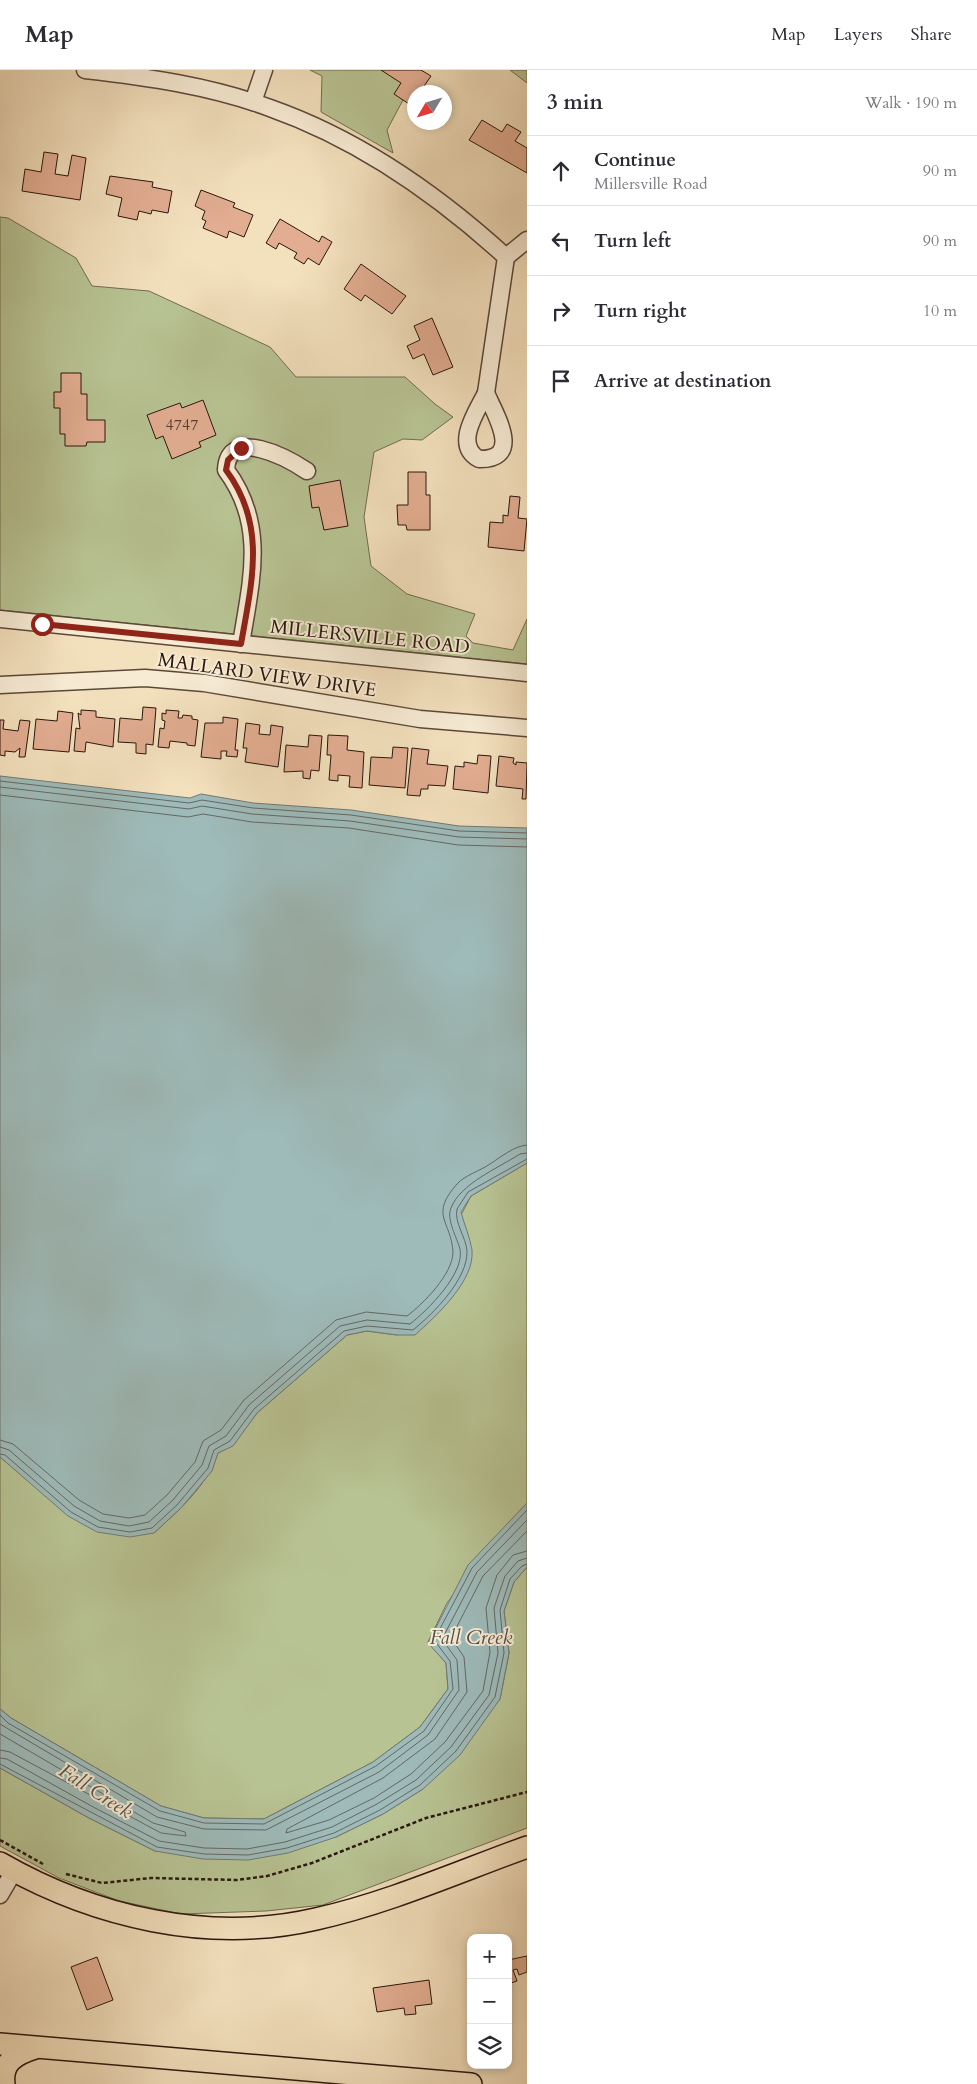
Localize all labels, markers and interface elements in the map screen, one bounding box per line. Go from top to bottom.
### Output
text: Map [25,18,74,51]
text: Map [771,22,806,47]
text: Layers [834,22,883,47]
text: Share [911,22,952,47]
north arrow [407,85,452,130]
text: 3 min [547,88,603,117]
text: Walk · 190 m [865,92,957,114]
text: Continue [594,147,676,173]
icon: ahead [547,157,575,185]
text: 90 m [923,160,957,182]
text: Millersville Road [594,173,708,195]
icon: left [547,227,575,255]
text: Turn left [594,228,671,254]
text: 90 m [923,230,957,252]
icon: right [547,297,575,325]
text: Turn right [594,298,686,324]
text: 10 m [923,300,957,322]
icon: arrive [547,367,575,395]
text: Arrive at destination [594,368,771,394]
house number: 4747 [166,414,198,436]
route end [230,437,253,460]
route start [31,613,54,636]
street label: MILLERSVILLE ROAD [269,614,471,660]
street label: MALLARD VIEW DRIVE [156,647,378,703]
water label: Fall Creek [430,1624,512,1651]
water label: Fall Creek [54,1757,138,1825]
map controls [467,1934,512,2069]
button: + [467,1934,512,1979]
button: − [467,1979,512,2024]
button: layers [467,2024,512,2069]

